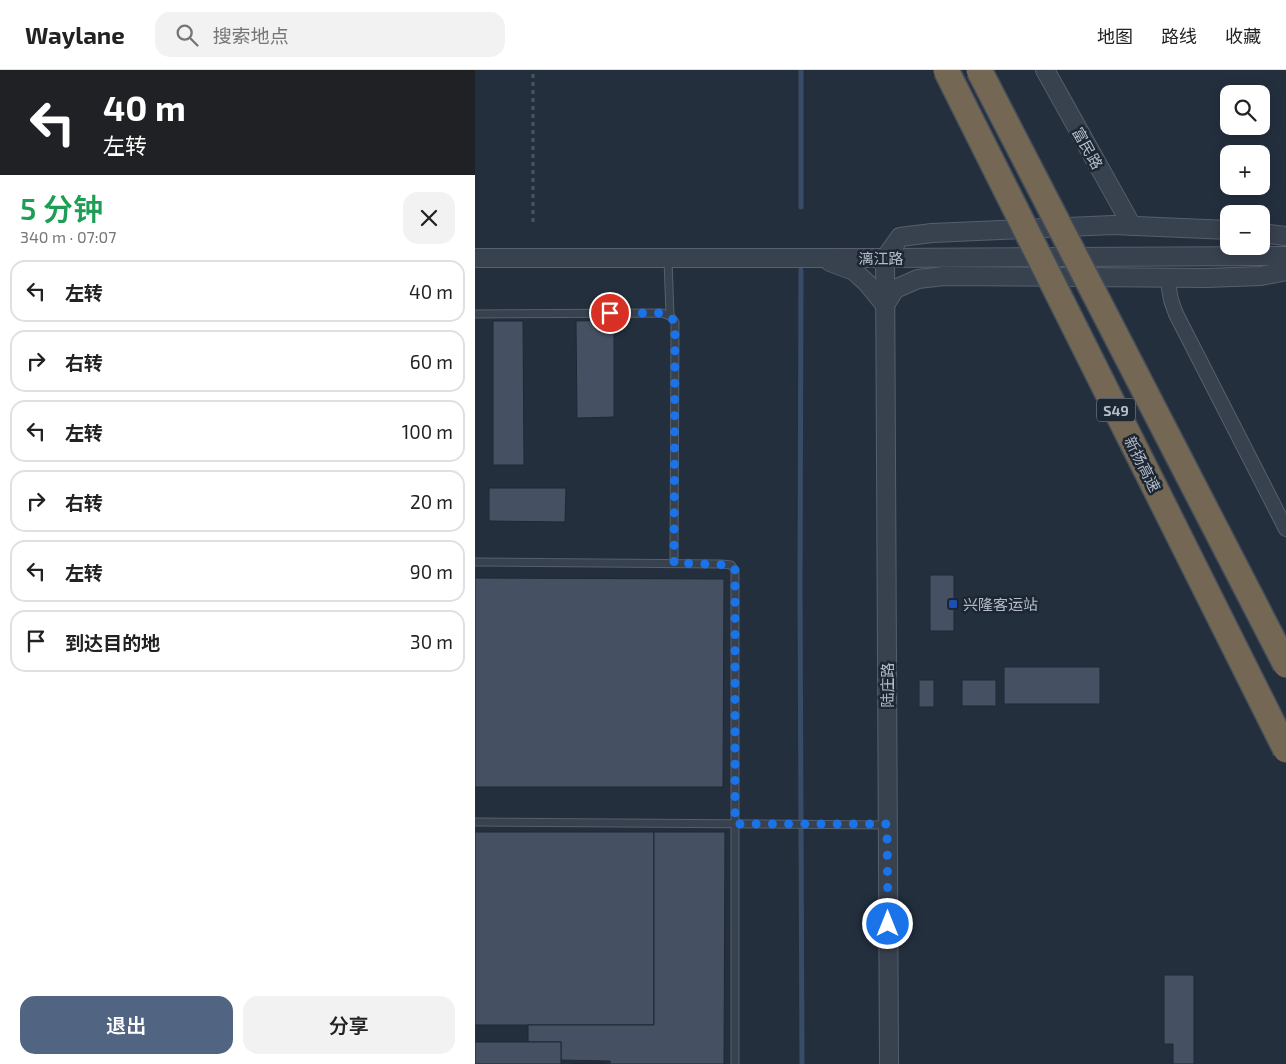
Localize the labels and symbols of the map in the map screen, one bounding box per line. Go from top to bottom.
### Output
street label: 富民路 [1069,124,1107,172]
street label: 漓江路 [858,249,904,267]
pin [589,292,631,334]
road number: S49 [1097,398,1135,422]
street label: 新扬高速 [1121,433,1165,495]
place label: 兴隆客运站 [963,595,1038,613]
marker: 兴隆客运站 [947,598,959,610]
street label: 陆庄路 [878,662,896,708]
position arrow [861,897,913,949]

